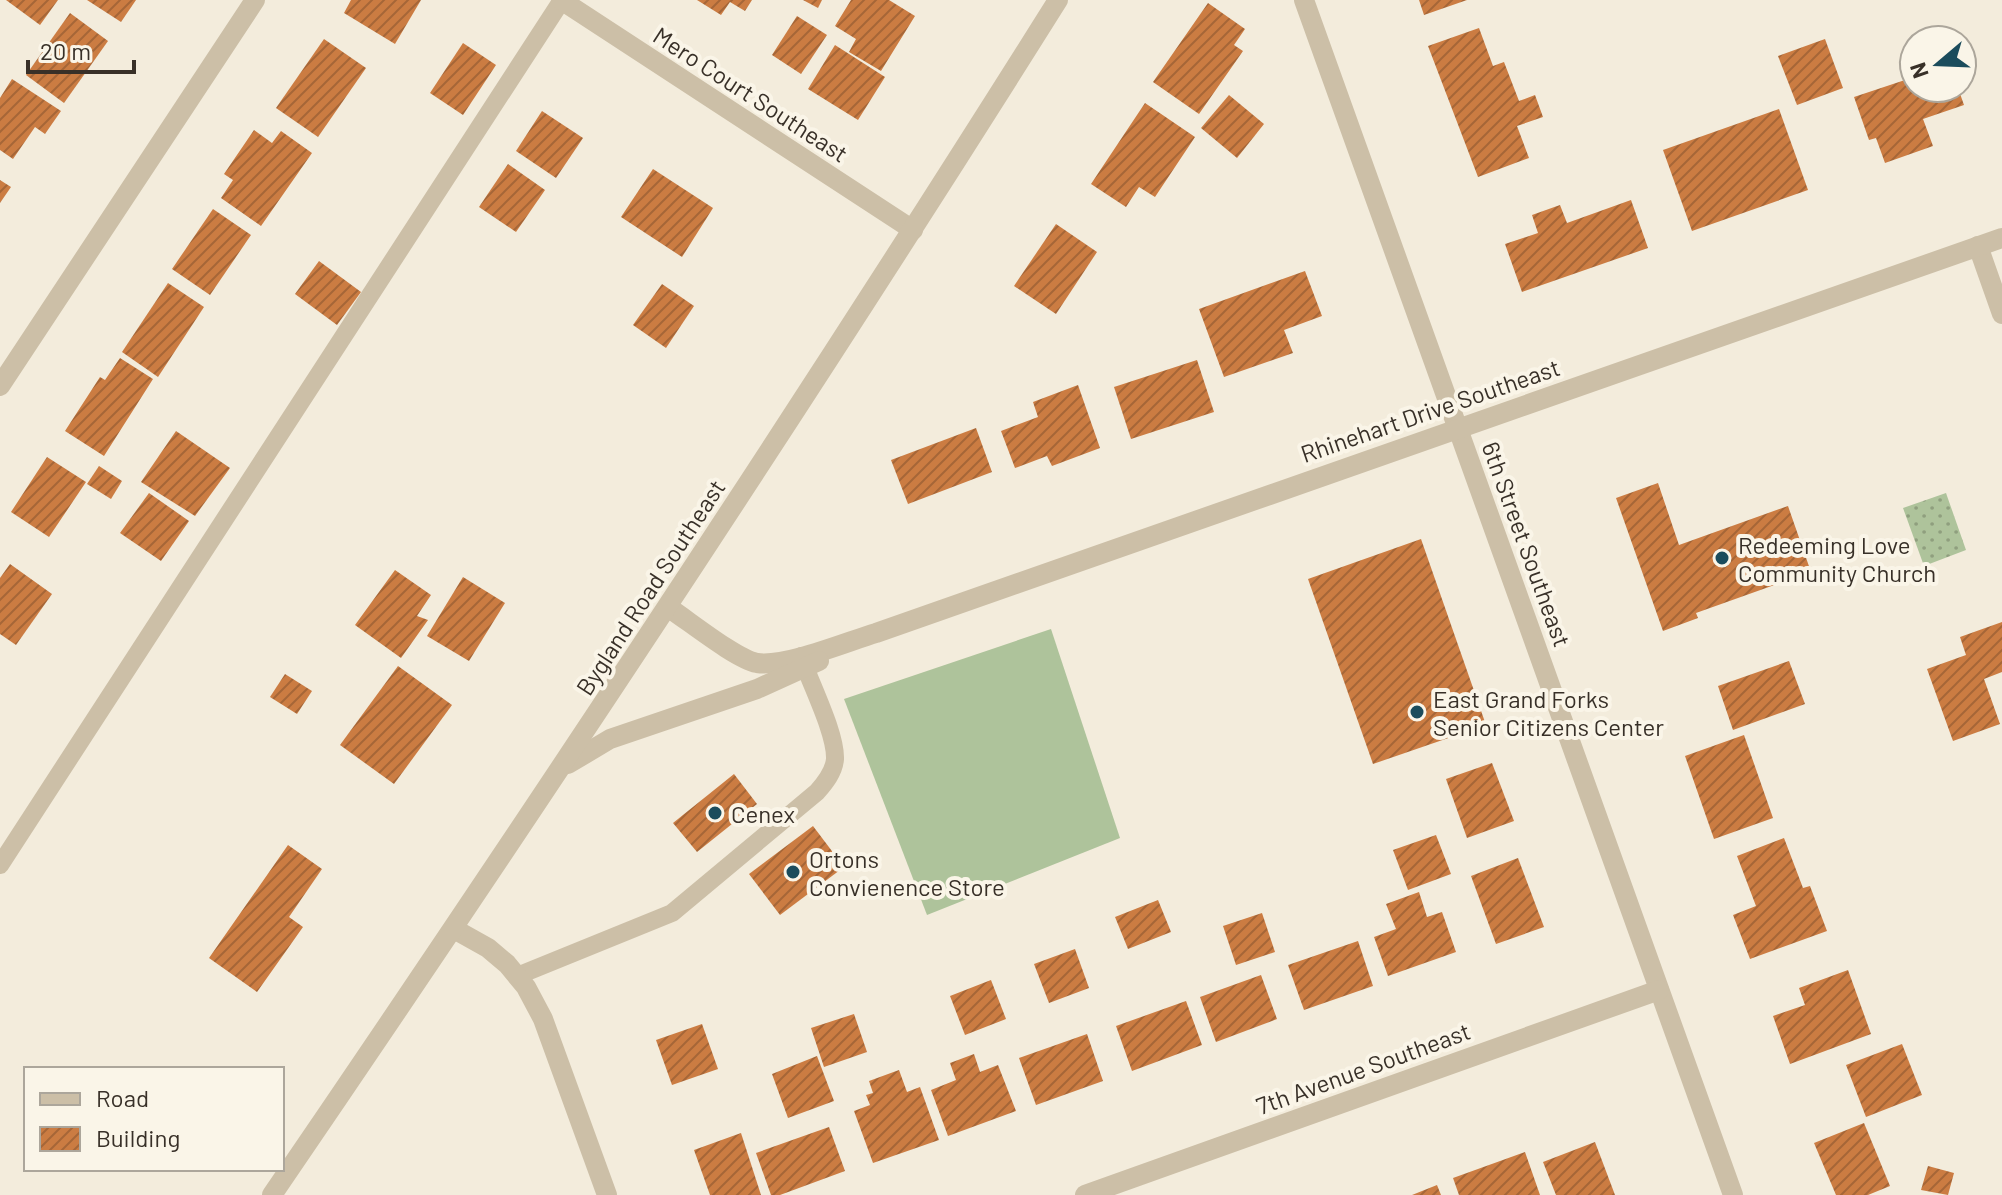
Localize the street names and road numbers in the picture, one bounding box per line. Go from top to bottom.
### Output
street label: Mero Court Southeast [648,20,854,168]
street label: Rhinehart Drive Southeast [1297,352,1563,468]
street label: 6th Street Southeast [1476,438,1578,650]
street label: Bygland Road Southeast [569,474,731,700]
street label: 7th Avenue Southeast [1252,1016,1474,1120]

